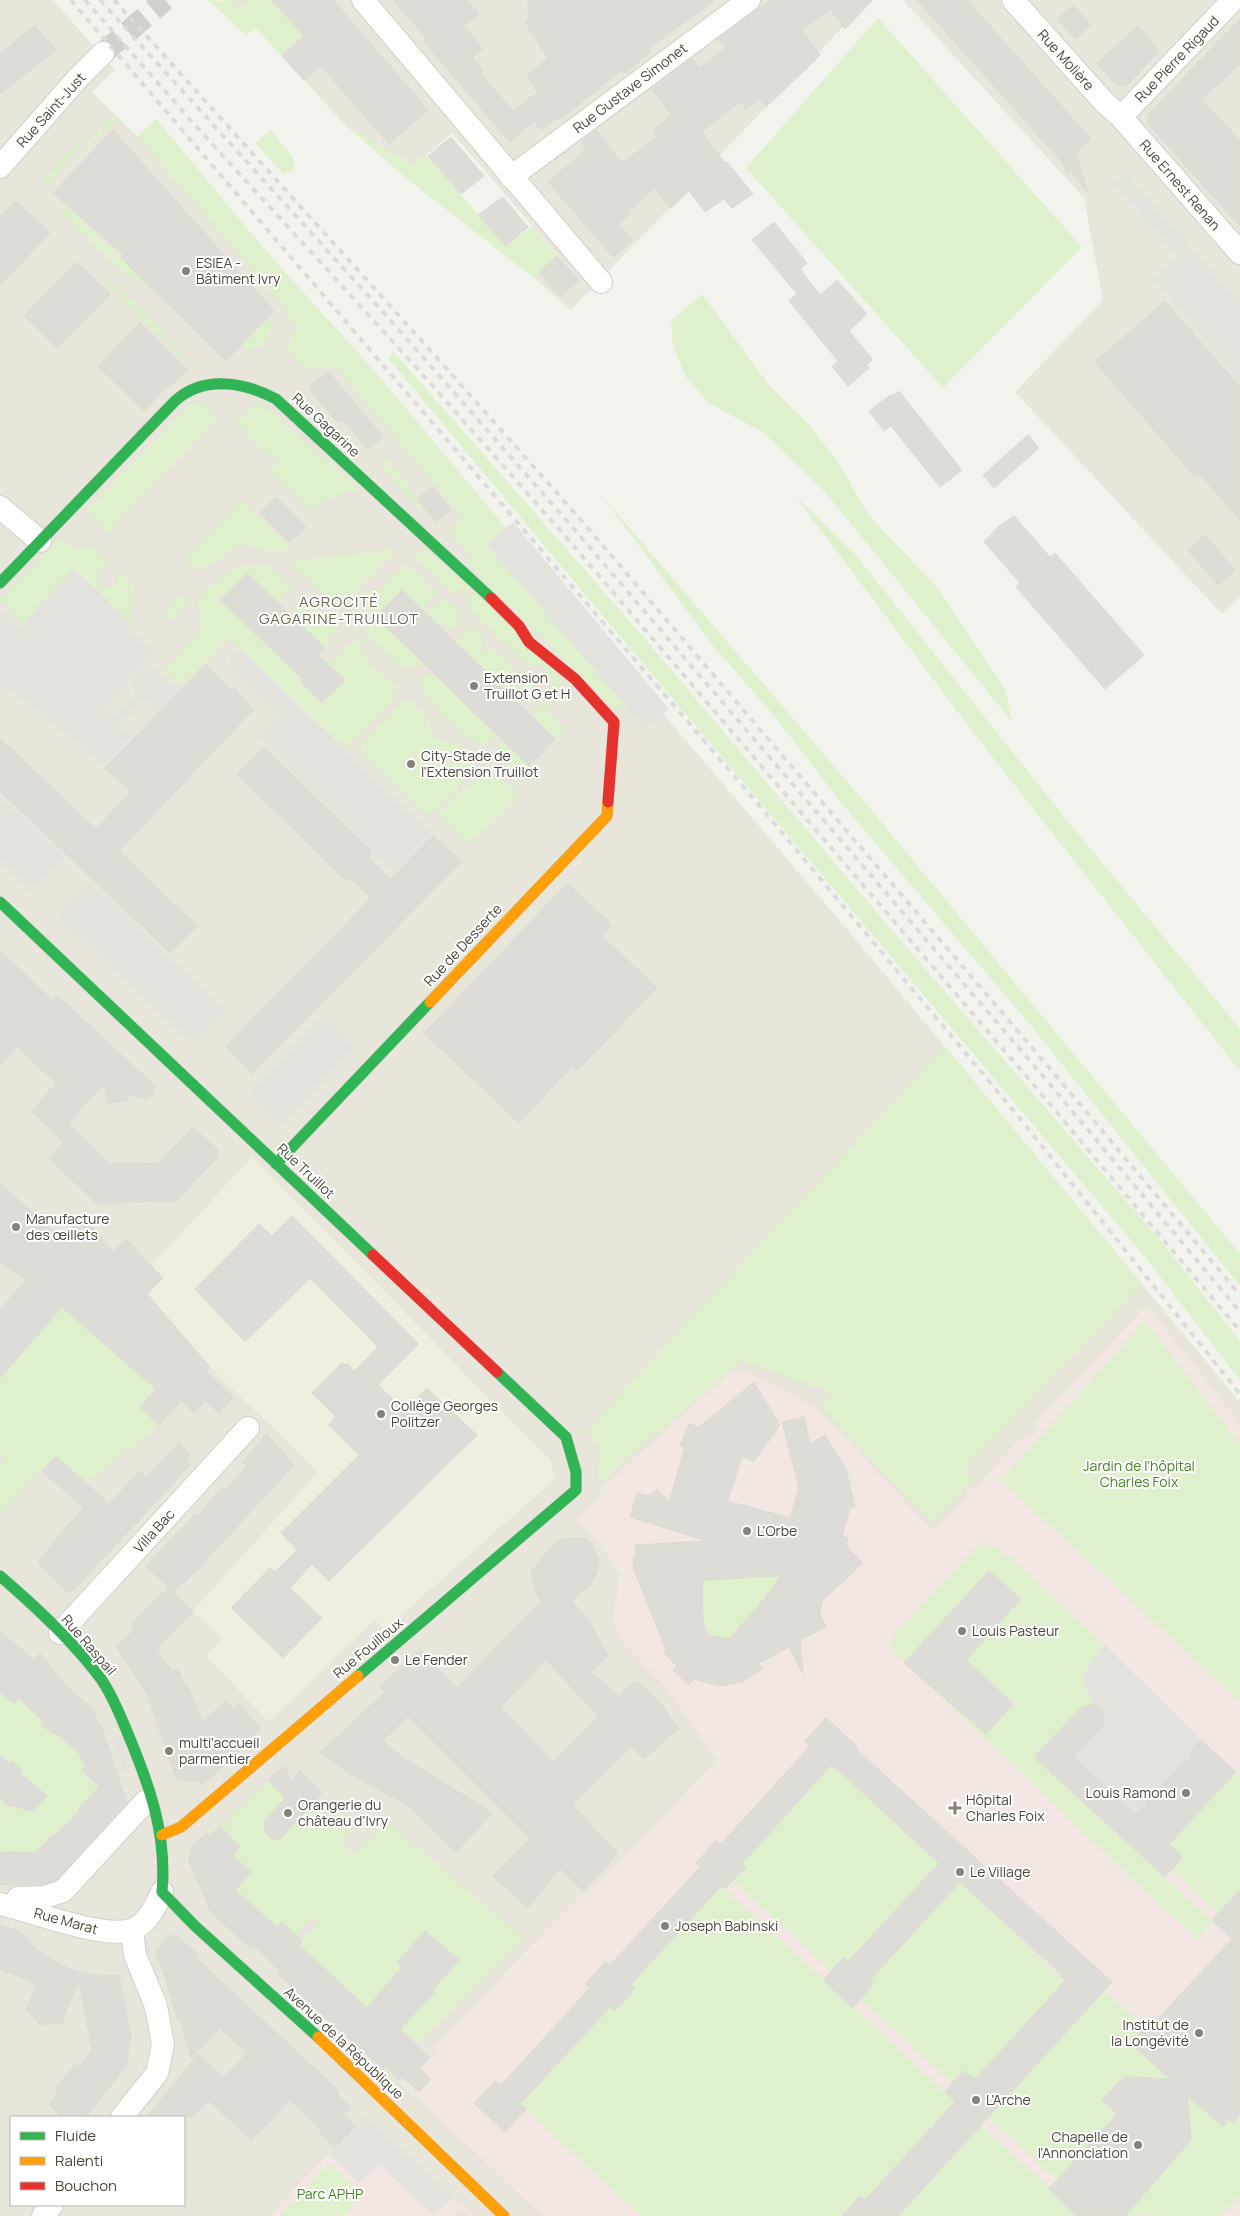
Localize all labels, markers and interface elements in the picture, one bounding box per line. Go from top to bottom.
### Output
street label: Rue Pierre Rigaud [1130,11,1223,106]
street label: Rue Molière [1034,25,1099,94]
street label: Rue Gustave Simonet [569,38,691,137]
street label: Rue Saint-Just [12,68,90,151]
street label: Rue Ernest Renan [1136,135,1225,234]
place label: ESIEA - Bâtiment Ivry [196,253,281,288]
marker: ESIEA - Bâtiment Ivry [180,265,192,277]
street label: Rue Gagarine [288,388,364,461]
district label: AGROCITÉ GAGARINE-TRUILLOT [259,591,419,629]
place label: Extension Truillot G et H [484,668,570,703]
marker: Extension Truillot G et H [468,680,480,692]
place label: City-Stade de l'Extension Truillot [421,746,539,781]
marker: City-Stade de l'Extension Truillot [405,758,417,770]
street label: Rue de Desserte [419,899,506,990]
street label: Rue Truillot [273,1139,340,1203]
place label: Manufacture des œillets [26,1209,109,1244]
marker: Manufacture des œillets [10,1221,22,1233]
place label: Collège Georges Politzer [391,1396,498,1431]
marker: Collège Georges Politzer [375,1408,387,1420]
park label: Jardin de l'hôpital Charles Foix [1083,1456,1195,1491]
street label: Villa Bac [129,1505,178,1557]
place label: L'Orbe [757,1521,797,1540]
marker: L'Orbe [741,1525,753,1537]
street label: Rue Raspail [58,1610,121,1679]
street label: Rue Fouilloux [329,1613,407,1682]
place label: Louis Pasteur [972,1621,1059,1640]
marker: Louis Pasteur [956,1625,968,1637]
place label: Le Fender [405,1650,468,1669]
marker: Le Fender [389,1654,401,1666]
place label: multi'accueil parmentier [179,1733,260,1768]
marker: multi'accueil parmentier [163,1745,175,1757]
place label: Louis Ramond [1086,1783,1176,1802]
marker: Louis Ramond [1180,1787,1192,1799]
place label: Hôpital Charles Foix [966,1790,1045,1825]
place label: Orangerie du château d'Ivry [298,1795,389,1830]
marker: Hôpital Charles Foix [948,1801,962,1815]
marker: Orangerie du château d'Ivry [282,1807,294,1819]
place label: Le Village [970,1862,1030,1881]
marker: Le Village [954,1866,966,1878]
street label: Rue Marat [32,1903,101,1938]
place label: Joseph Babinski [675,1916,778,1935]
marker: Joseph Babinski [659,1920,671,1932]
street label: Avenue de la République [280,1982,408,2103]
place label: Institut de la Longévité [1111,2015,1189,2050]
marker: Institut de la Longévité [1193,2027,1205,2039]
place label: L'Arche [986,2090,1031,2109]
marker: L'Arche [970,2094,982,2106]
legend [10,2116,185,2206]
text: Fluide [55,2125,96,2146]
place label: Chapelle de l'Annonciation [1038,2127,1128,2162]
marker: Chapelle de l'Annonciation [1132,2139,1144,2151]
text: Ralenti [55,2150,103,2171]
text: Bouchon [55,2175,117,2196]
park label: Parc APHP [297,2184,364,2203]

